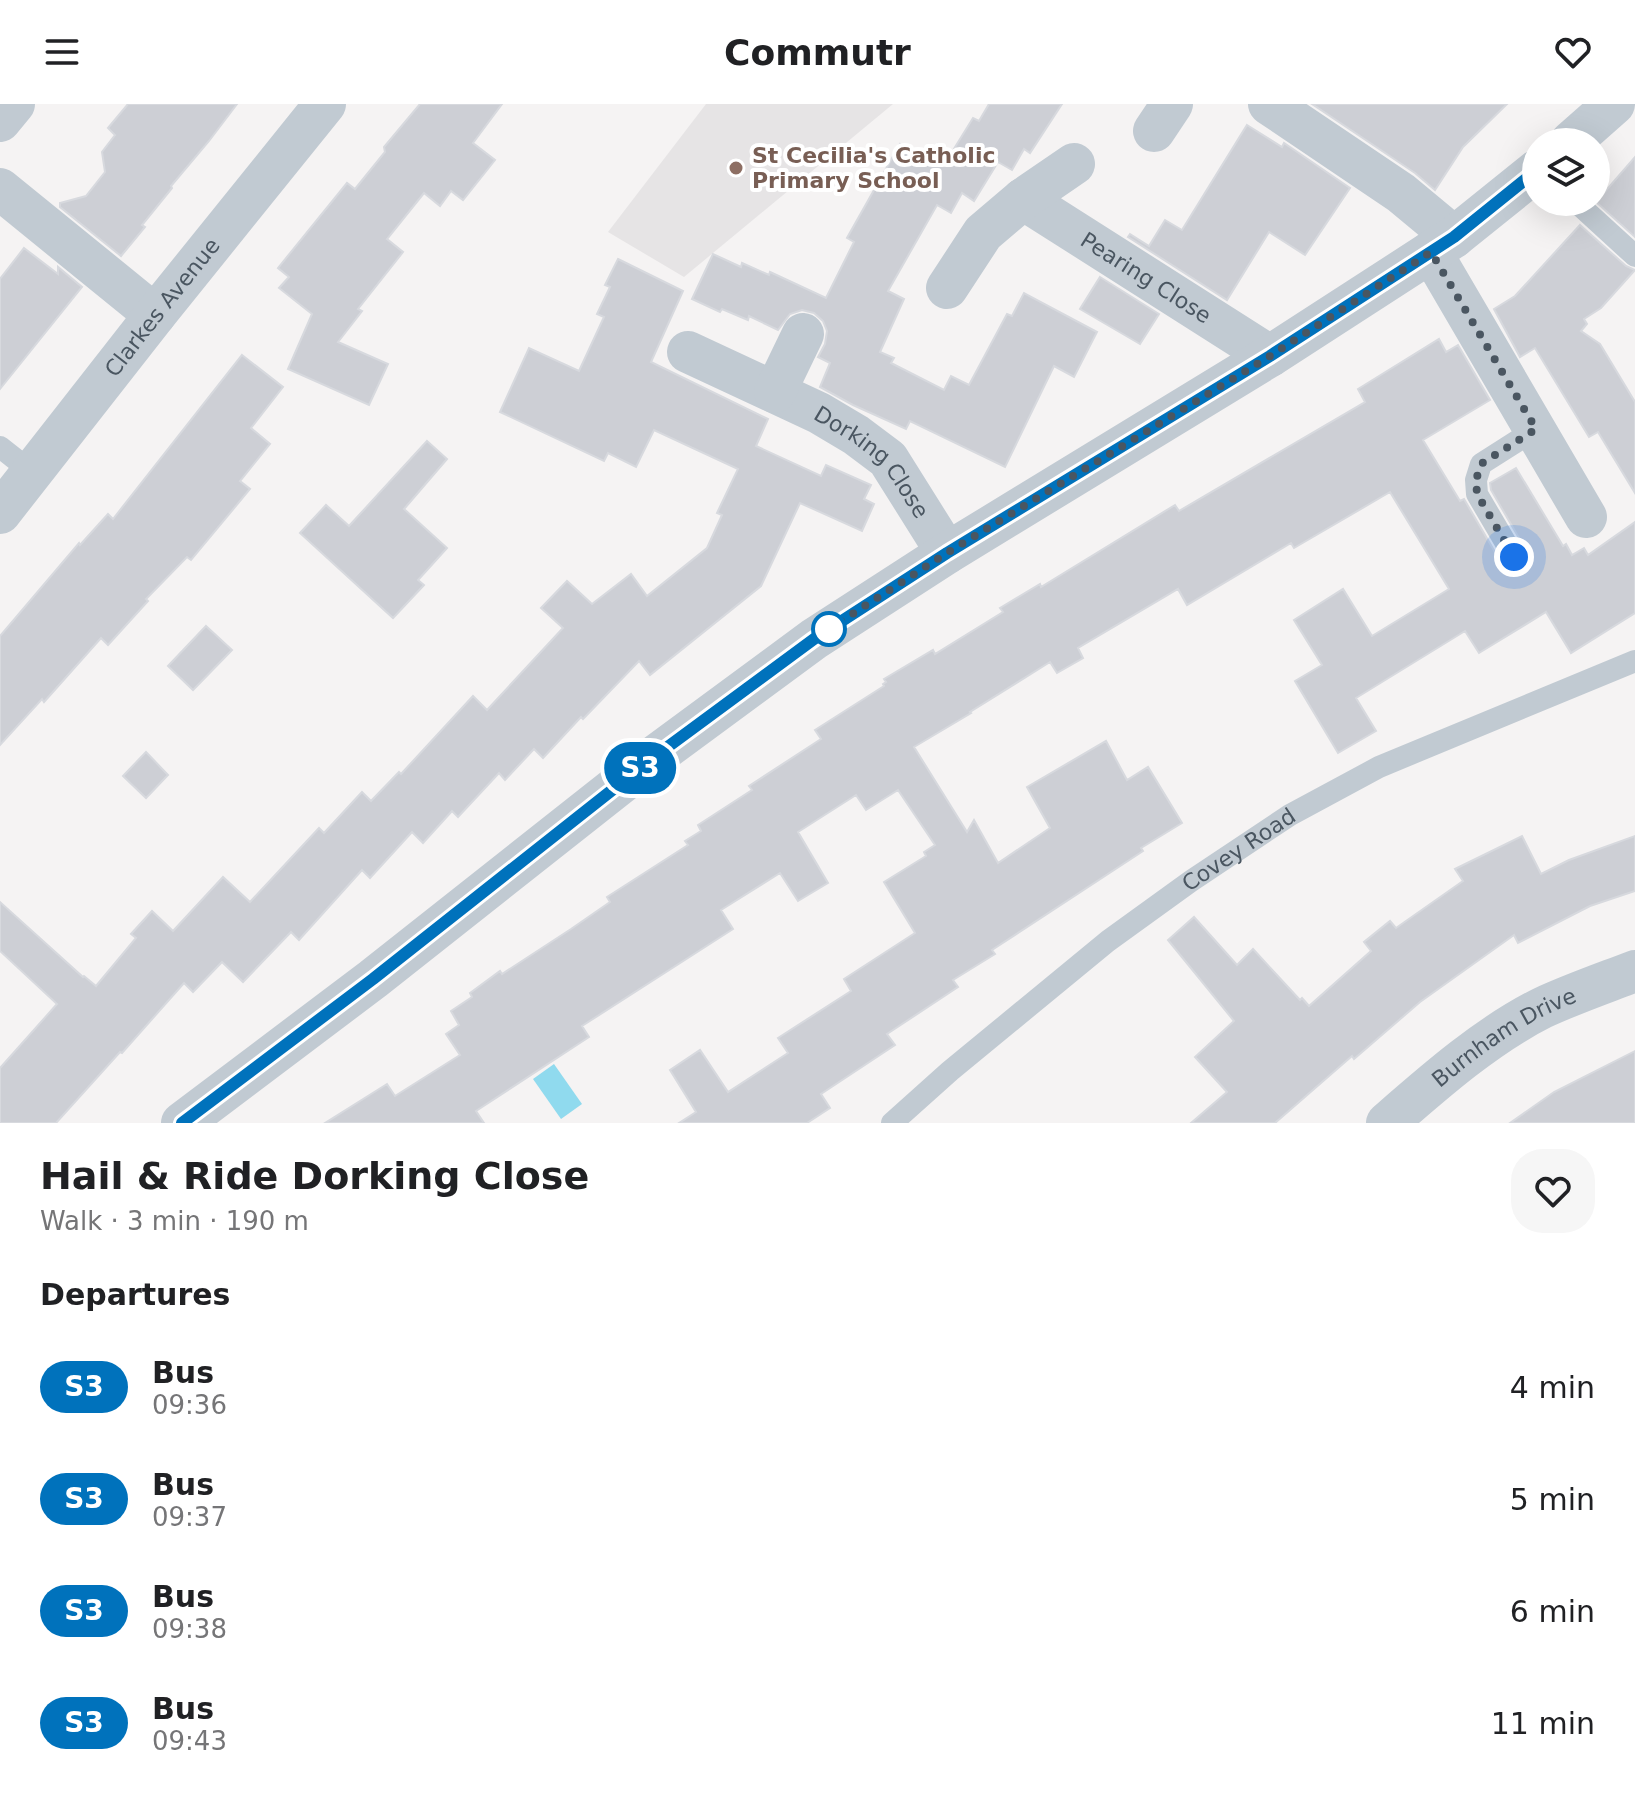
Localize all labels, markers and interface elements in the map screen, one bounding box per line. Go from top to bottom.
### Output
icon: menu [40,30,84,74]
icon: heart [1551,30,1595,74]
text: Commutr [724,32,911,73]
map controls [1522,128,1610,216]
button: layers [1522,128,1610,216]
place label: St Cecilia's Catholic Primary School [752,143,996,193]
marker: St Cecilia's Catholic Primary School [727,159,745,177]
street label: Pearing Close [1076,227,1216,328]
street label: Clarkes Avenue [100,233,225,382]
street label: Dorking Close [810,401,934,523]
your location [1494,537,1534,577]
unlabelled marker [812,612,846,646]
line badge: S3 [604,742,676,794]
text: S3 [620,751,660,784]
street label: Covey Road [1177,803,1300,896]
street label: Burnham Drive [1427,983,1580,1092]
button: heart [1511,1149,1595,1233]
text: Hail & Ride Dorking Close [40,1154,589,1198]
text: Walk · 3 min · 190 m [40,1206,309,1236]
text: Departures [40,1277,230,1312]
text: Bus [152,1355,214,1390]
text: S3 [64,1370,104,1403]
text: 4 min [1510,1370,1595,1405]
text: 09:36 [152,1390,227,1420]
text: Bus [152,1467,214,1502]
text: S3 [64,1482,104,1515]
text: 5 min [1510,1482,1595,1517]
text: 09:37 [152,1502,227,1532]
text: Bus [152,1579,214,1614]
text: S3 [64,1594,104,1627]
text: 6 min [1510,1594,1595,1629]
text: 09:38 [152,1614,227,1644]
text: Bus [152,1691,214,1726]
text: S3 [64,1706,104,1739]
text: 11 min [1491,1706,1595,1741]
text: 09:43 [152,1726,227,1756]

